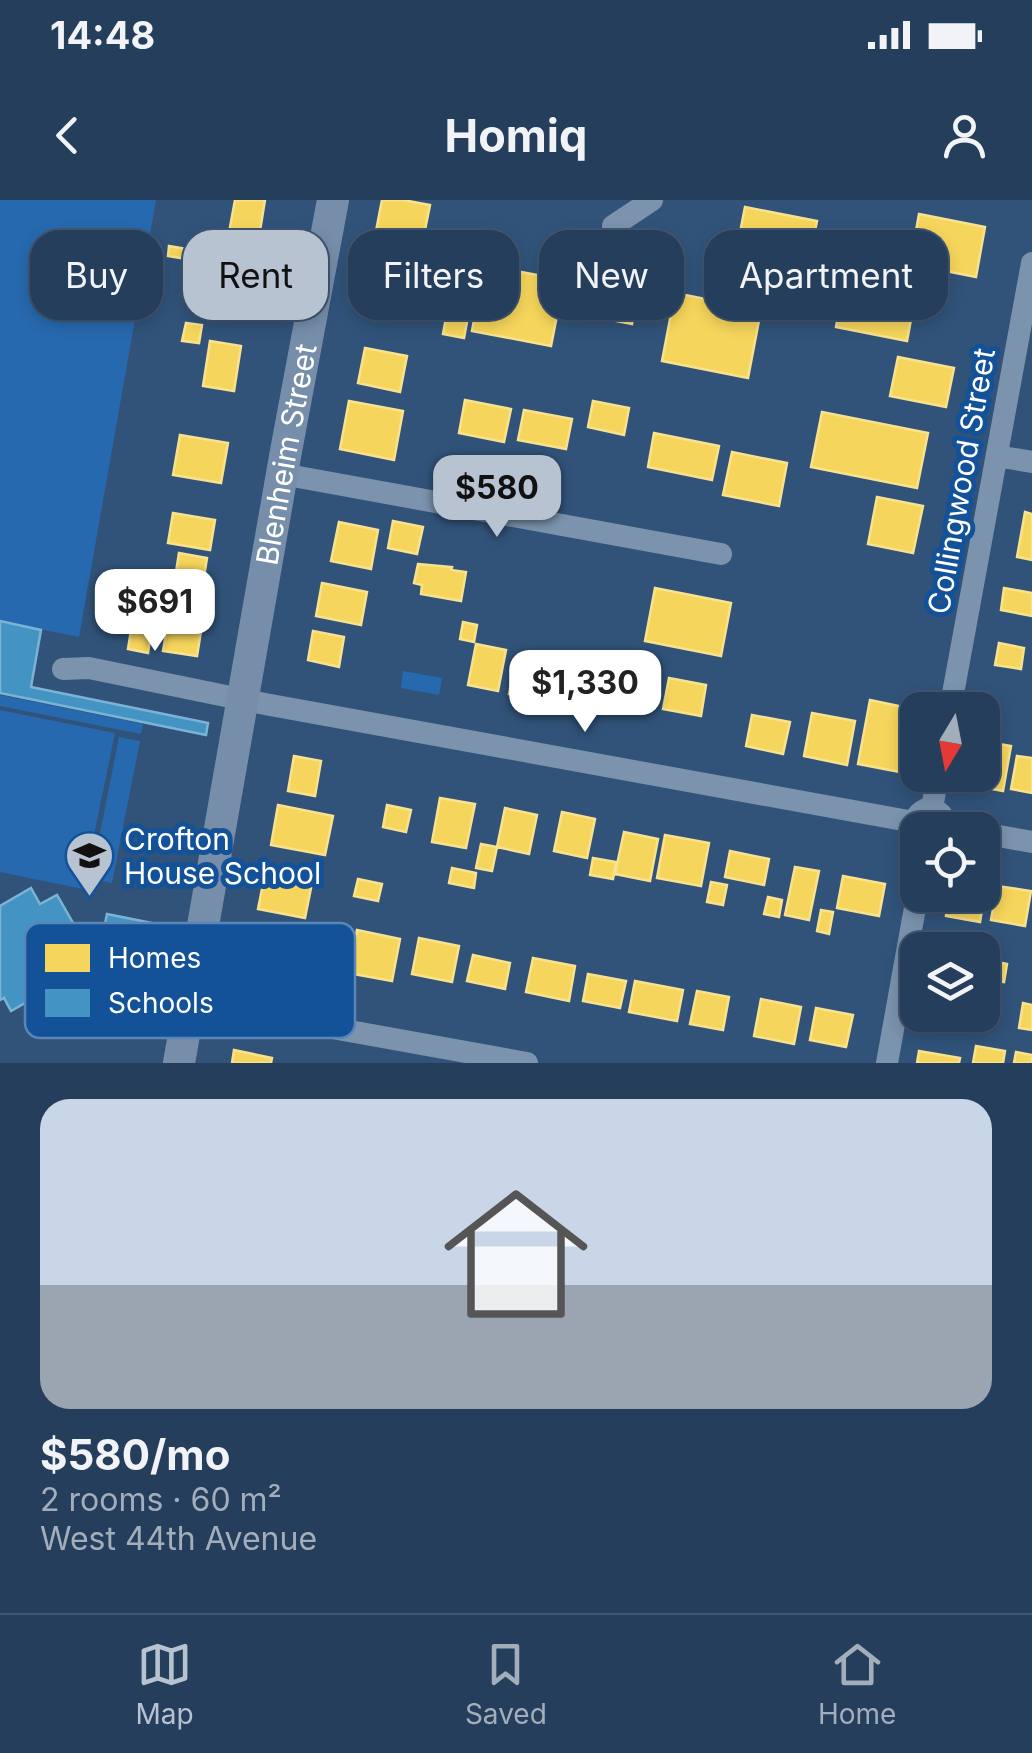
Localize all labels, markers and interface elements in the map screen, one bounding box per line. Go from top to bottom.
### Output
text: 14:48 [50,12,155,58]
icon: back [40,108,95,163]
text: Homiq [445,108,587,163]
icon: person [937,108,992,163]
chip: Buy [30,230,163,320]
chip: Rent [183,230,328,320]
chip: Filters [348,230,519,320]
chip: New [539,230,684,320]
chip: Apartment [704,230,948,320]
street label: Blenheim Street [248,341,324,568]
street label: Collingwood Street [920,345,1002,617]
pin: $580 [438,455,556,540]
text: $580 [455,468,539,507]
pin: $691 [96,569,214,654]
text: $691 [117,582,193,621]
pin: $1,330 [504,650,666,735]
text: $1,330 [531,663,639,702]
north arrow [900,692,1000,792]
map controls [900,692,1000,1032]
button: locate [900,812,1000,912]
place label: Crofton House School [124,821,321,891]
school or university icon: Crofton House School [63,830,115,898]
legend [25,923,355,1038]
button: layers [900,932,1000,1032]
text: Homes [108,941,201,975]
text: Schools [108,986,214,1020]
icon: home [426,1164,606,1344]
text: $580/mo [40,1429,230,1480]
text: 2 rooms · 60 m² [40,1480,282,1519]
text: West 44th Avenue [40,1519,317,1558]
tab: Map [136,1637,194,1731]
tab: Saved [465,1637,547,1731]
tab: Home [818,1637,896,1731]

